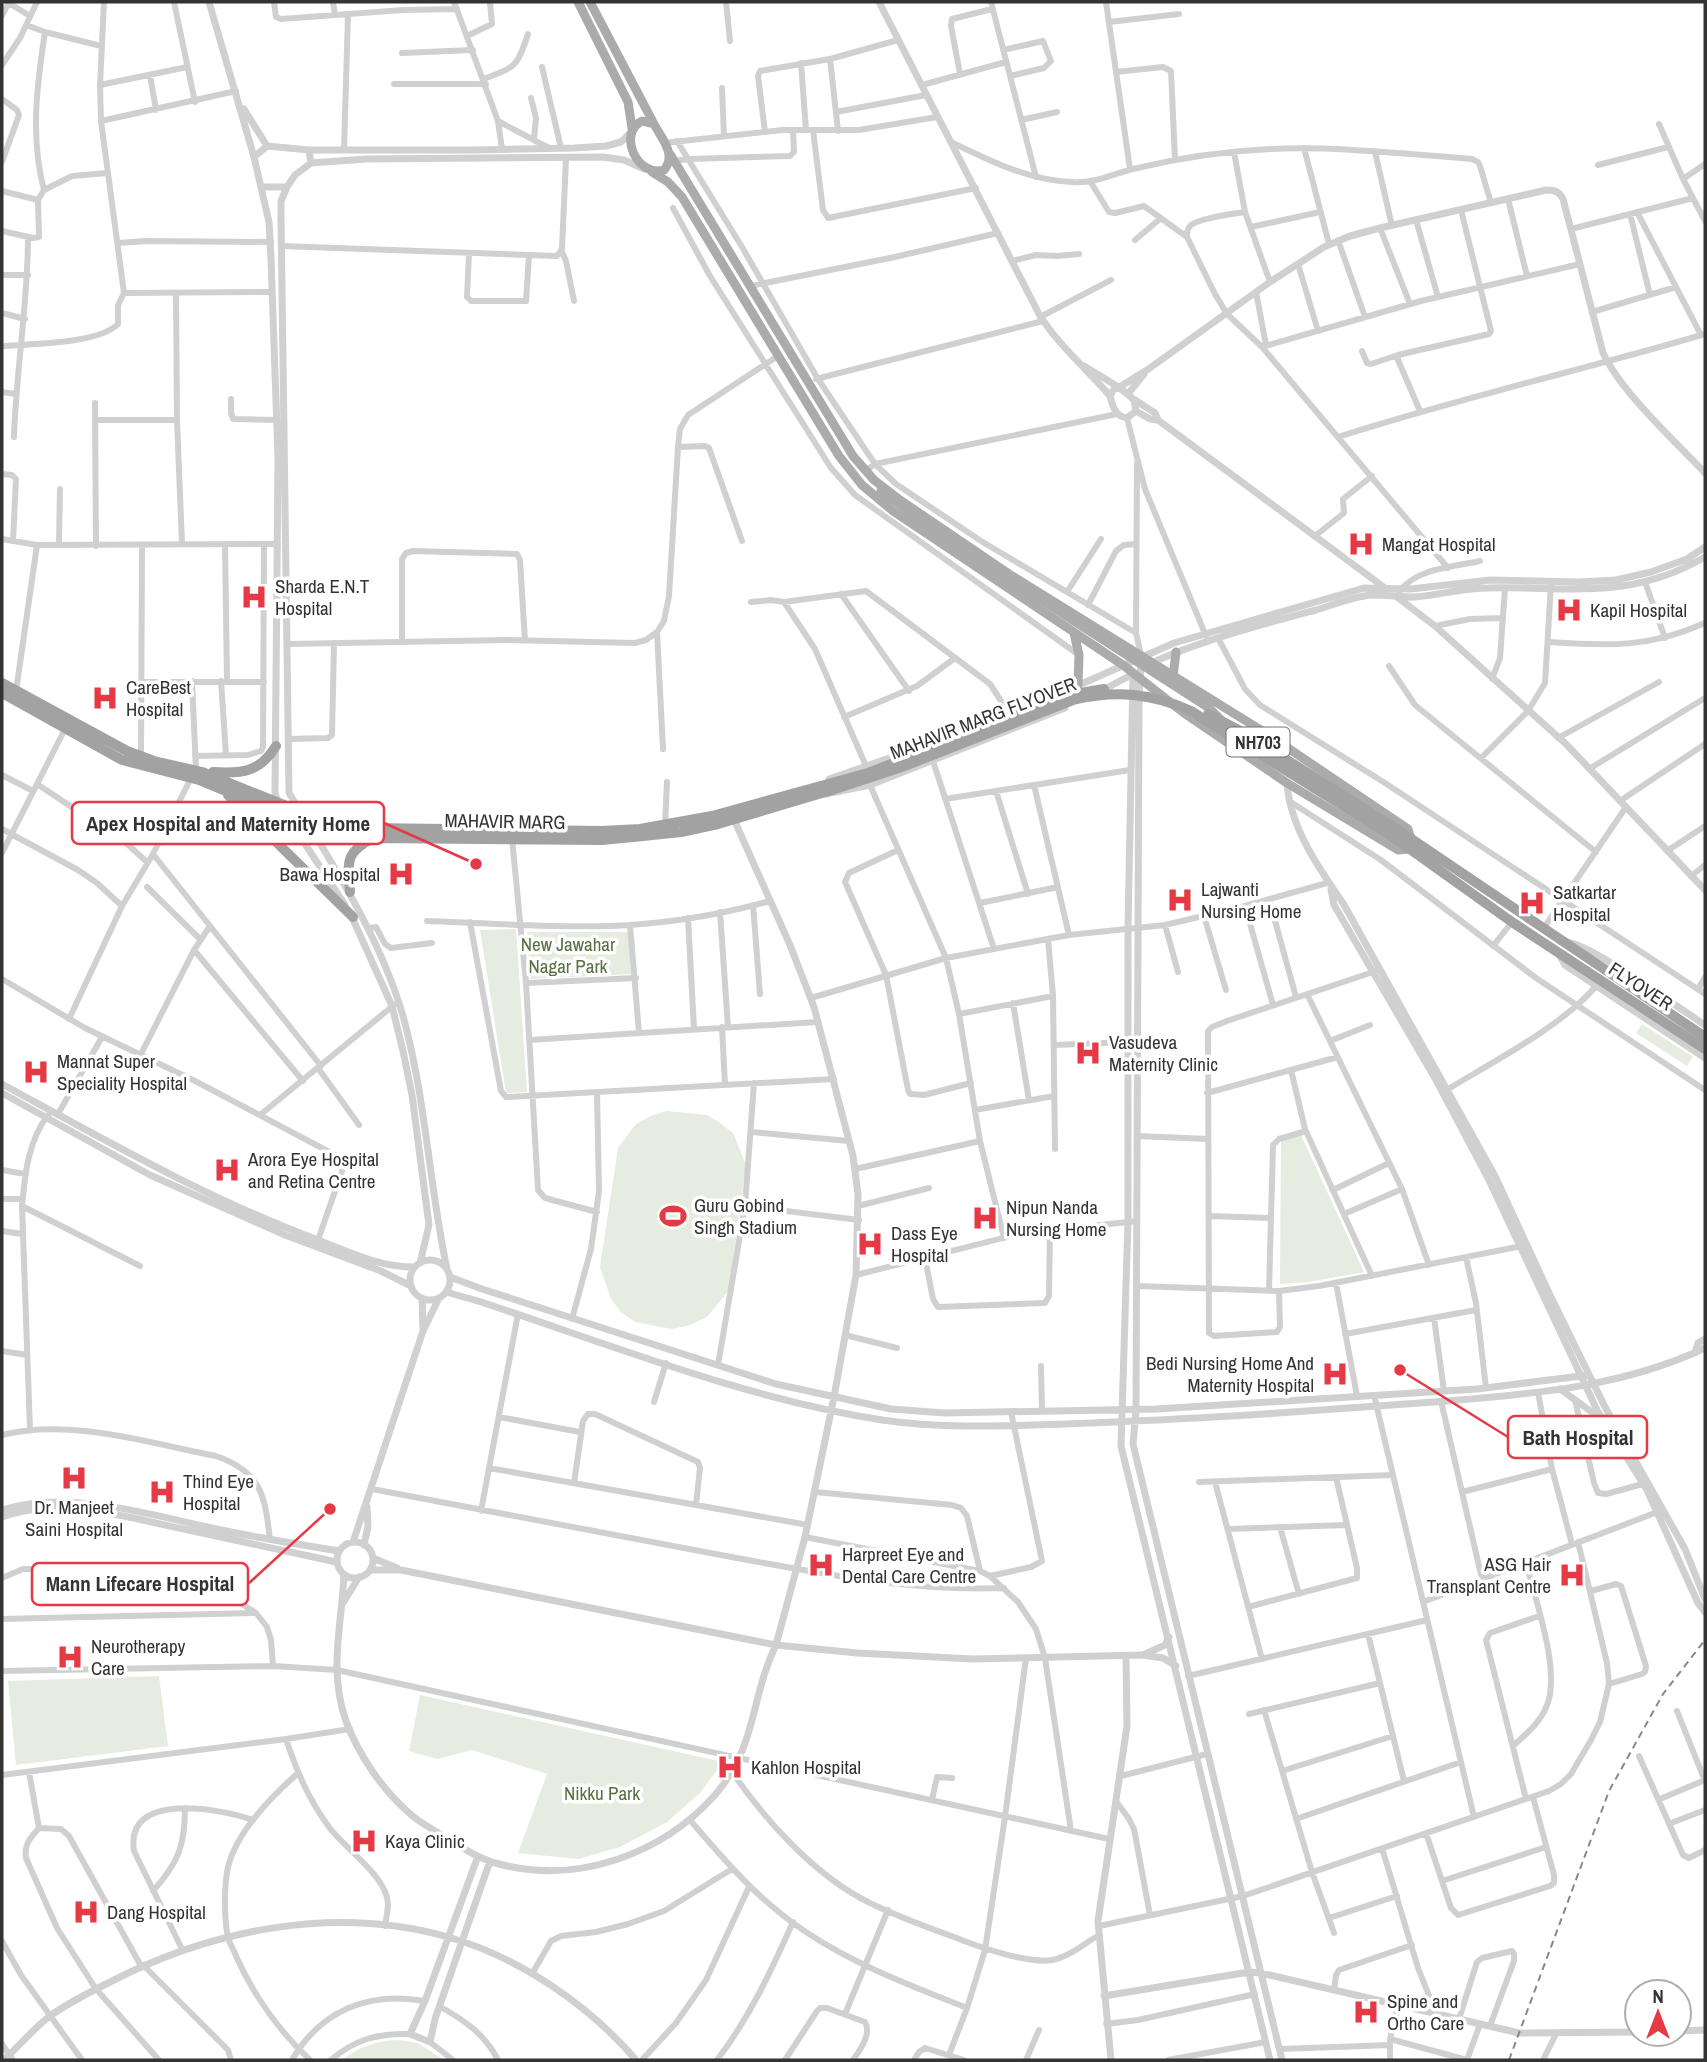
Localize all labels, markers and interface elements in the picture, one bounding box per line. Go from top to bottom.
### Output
hospital icon: Mangat Hospital [1346,529,1376,559]
place label: Mangat Hospital [1382,531,1495,557]
place label: Sharda E.N.T Hospital [275,573,370,621]
hospital icon: Sharda E.N.T Hospital [239,582,269,612]
hospital icon: Kapil Hospital [1554,595,1584,625]
place label: Kapil Hospital [1590,597,1687,623]
street label: MAHAVIR MARG FLYOVER [886,671,1080,765]
place label: CareBest Hospital [126,674,192,722]
hospital icon: CareBest Hospital [90,683,120,713]
road number: NH703 [1226,728,1290,756]
callout: Apex Hospital and Maternity Home [72,802,384,844]
street label: MAHAVIR MARG [444,807,566,835]
text: Apex Hospital and Maternity Home [86,809,370,838]
hospital icon: Bawa Hospital [386,859,416,889]
place label: Bawa Hospital [280,861,380,887]
place label: Lajwanti Nursing Home [1201,876,1301,924]
place label: Satkartar Hospital [1553,879,1617,927]
hospital icon: Lajwanti Nursing Home [1165,885,1195,915]
hospital icon: Satkartar Hospital [1517,888,1547,918]
park label: New Jawahar Nagar Park [521,931,616,979]
street label: FLYOVER [1604,956,1678,1016]
place label: Vasudeva Maternity Clinic [1109,1029,1218,1077]
hospital icon: Vasudeva Maternity Clinic [1073,1038,1103,1068]
place label: Mannat Super Speciality Hospital [57,1048,187,1096]
hospital icon: Mannat Super Speciality Hospital [21,1057,51,1087]
place label: Arora Eye Hospital and Retina Centre [247,1146,379,1194]
hospital icon: Arora Eye Hospital and Retina Centre [212,1155,242,1185]
place label: Guru Gobind Singh Stadium [694,1192,797,1240]
place label: Nipun Nanda Nursing Home [1006,1194,1106,1242]
sports icon: Guru Gobind Singh Stadium [658,1201,688,1231]
hospital icon: Nipun Nanda Nursing Home [970,1203,1000,1233]
place label: Dass Eye Hospital [891,1220,958,1268]
hospital icon: Dass Eye Hospital [855,1229,885,1259]
place label: Bedi Nursing Home And Maternity Hospital [1146,1350,1314,1398]
hospital icon: Bedi Nursing Home And Maternity Hospital [1320,1359,1350,1389]
callout: Bath Hospital [1508,1416,1647,1458]
text: Bath Hospital [1523,1423,1634,1452]
hospital icon: Dr. Manjeet Saini Hospital [59,1463,89,1493]
place label: Thind Eye Hospital [183,1468,254,1516]
hospital icon: Thind Eye Hospital [147,1477,177,1507]
place label: Dr. Manjeet Saini Hospital [25,1494,123,1542]
place label: Harpreet Eye and Dental Care Centre [842,1541,976,1589]
hospital icon: Harpreet Eye and Dental Care Centre [806,1550,836,1580]
place label: ASG Hair Transplant Centre [1427,1551,1552,1599]
hospital icon: ASG Hair Transplant Centre [1557,1560,1587,1590]
callout: Mann Lifecare Hospital [32,1563,248,1605]
text: Mann Lifecare Hospital [46,1569,234,1598]
place label: Neurotherapy Care [91,1633,186,1681]
hospital icon: Neurotherapy Care [55,1642,85,1672]
hospital icon: Kahlon Hospital [715,1752,745,1782]
place label: Kahlon Hospital [751,1754,861,1780]
park label: Nikku Park [564,1780,640,1806]
hospital icon: Kaya Clinic [349,1826,379,1856]
place label: Kaya Clinic [385,1828,465,1854]
hospital icon: Dang Hospital [71,1897,101,1927]
place label: Dang Hospital [107,1899,206,1925]
north arrow [1623,1978,1693,2048]
text: N [1652,1983,1664,2009]
place label: Spine and Ortho Care [1387,1988,1464,2036]
hospital icon: Spine and Ortho Care [1351,1997,1381,2027]

